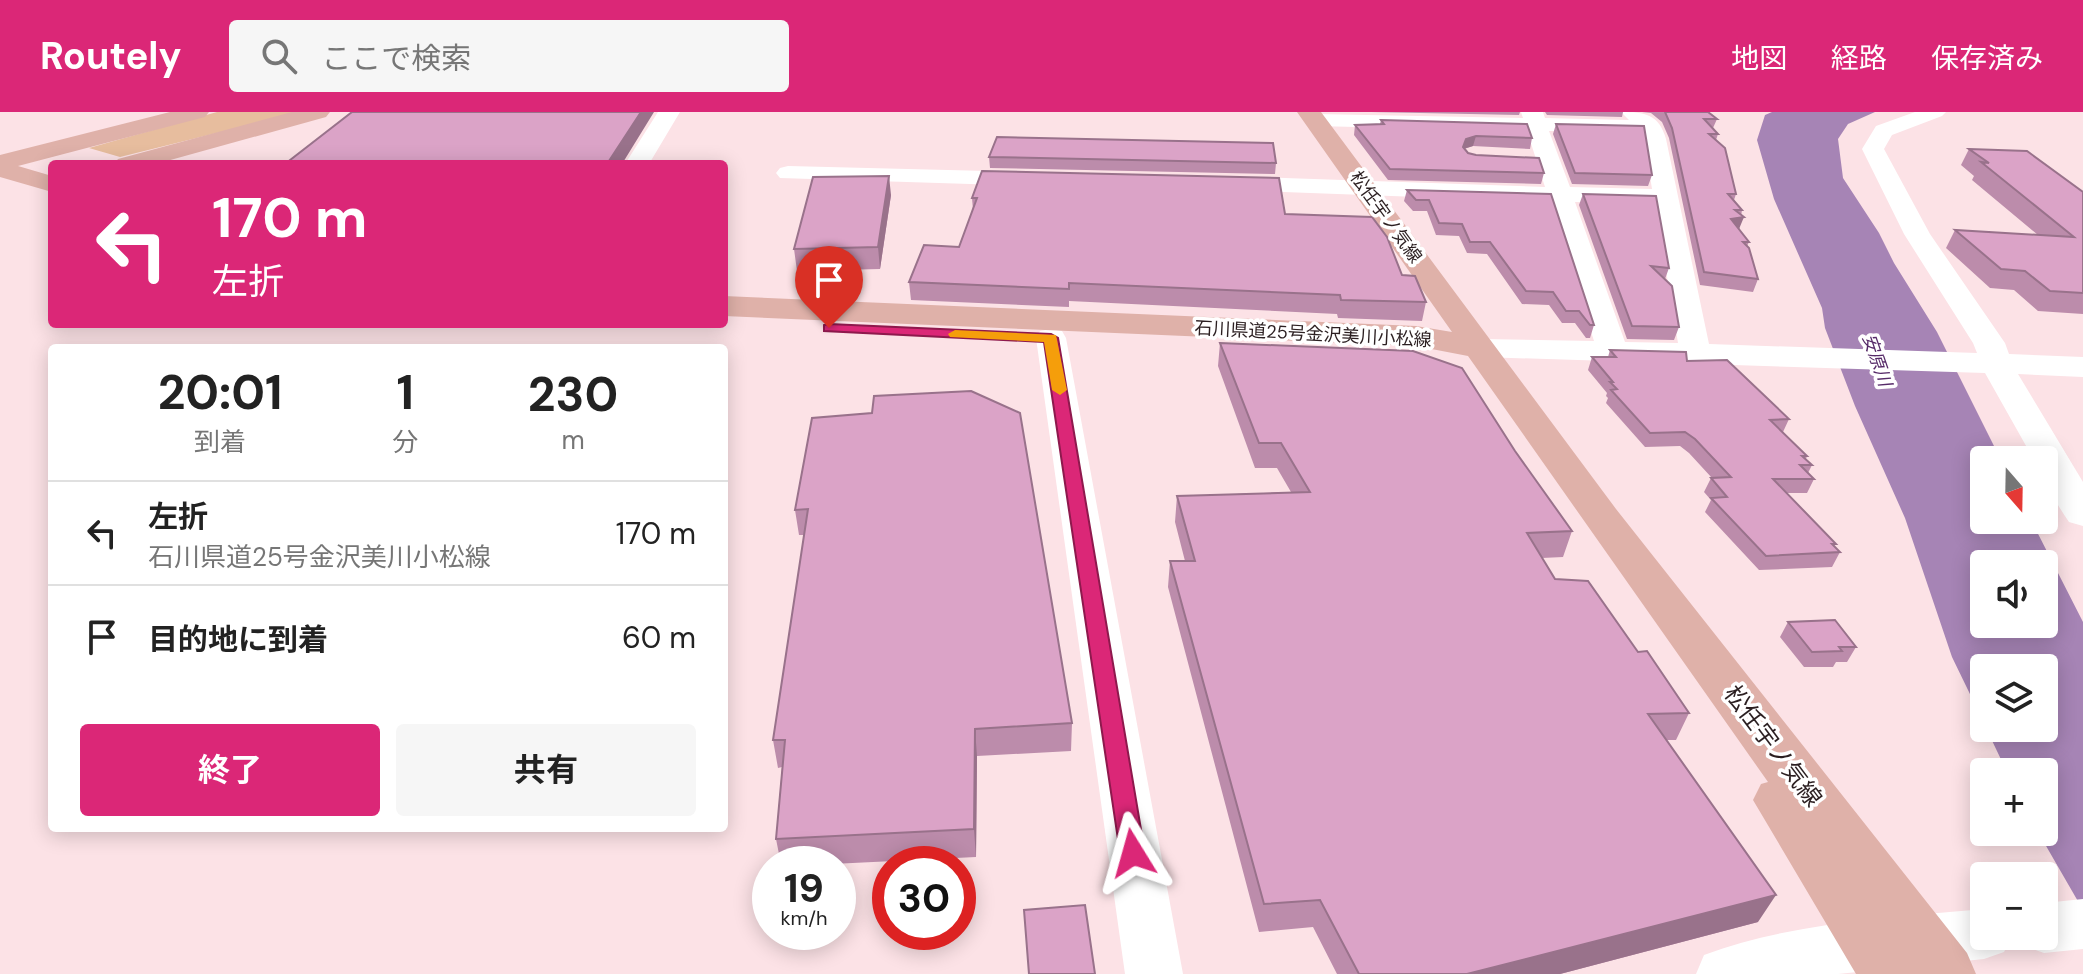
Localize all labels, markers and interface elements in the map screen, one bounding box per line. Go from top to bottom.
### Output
search box [229,20,789,92]
text: Routely [40,31,181,81]
icon: search [257,34,301,78]
text: ここで検索 [321,39,471,78]
text: 地図 [1731,40,1787,77]
text: 経路 [1831,40,1887,77]
text: 保存済み [1931,40,2043,77]
street label: 松任宇ノ気線 [1345,166,1427,268]
text: 170 m [212,181,367,254]
icon: left [80,192,184,296]
pin [795,246,863,328]
text: 左折 [212,258,284,305]
icon: arrive [807,258,851,302]
street label: 石川県道25号金沢美川小松線 [1194,316,1432,352]
water label: 安原川 [1857,331,1898,391]
text: 20:01 [158,361,282,424]
text: 1 [396,361,414,424]
text: 230 [528,363,618,426]
text: m [561,423,585,457]
text: 到着 [194,425,246,459]
text: 分 [392,425,418,459]
north arrow [1970,446,2058,534]
map controls [1970,446,2058,950]
text: 左折 [148,497,208,536]
icon: left [80,511,124,555]
text: 170 m [616,514,696,553]
text: 石川県道25号金沢美川小松線 [148,540,491,574]
button: sound [1970,550,2058,638]
icon: arrive [80,615,124,659]
text: 60 m [622,618,696,657]
text: 目的地に到着 [148,620,328,659]
button: layers [1970,654,2058,742]
street label: 松任宇ノ気線 [1718,679,1829,813]
button: 終了 [80,724,380,816]
button: 共有 [396,724,696,816]
button: + [1970,758,2058,846]
position arrow [1091,811,1175,895]
speed limit sign: 30 [872,846,976,950]
text: 19 [784,862,824,914]
button: − [1970,862,2058,950]
text: km/h [780,905,828,931]

